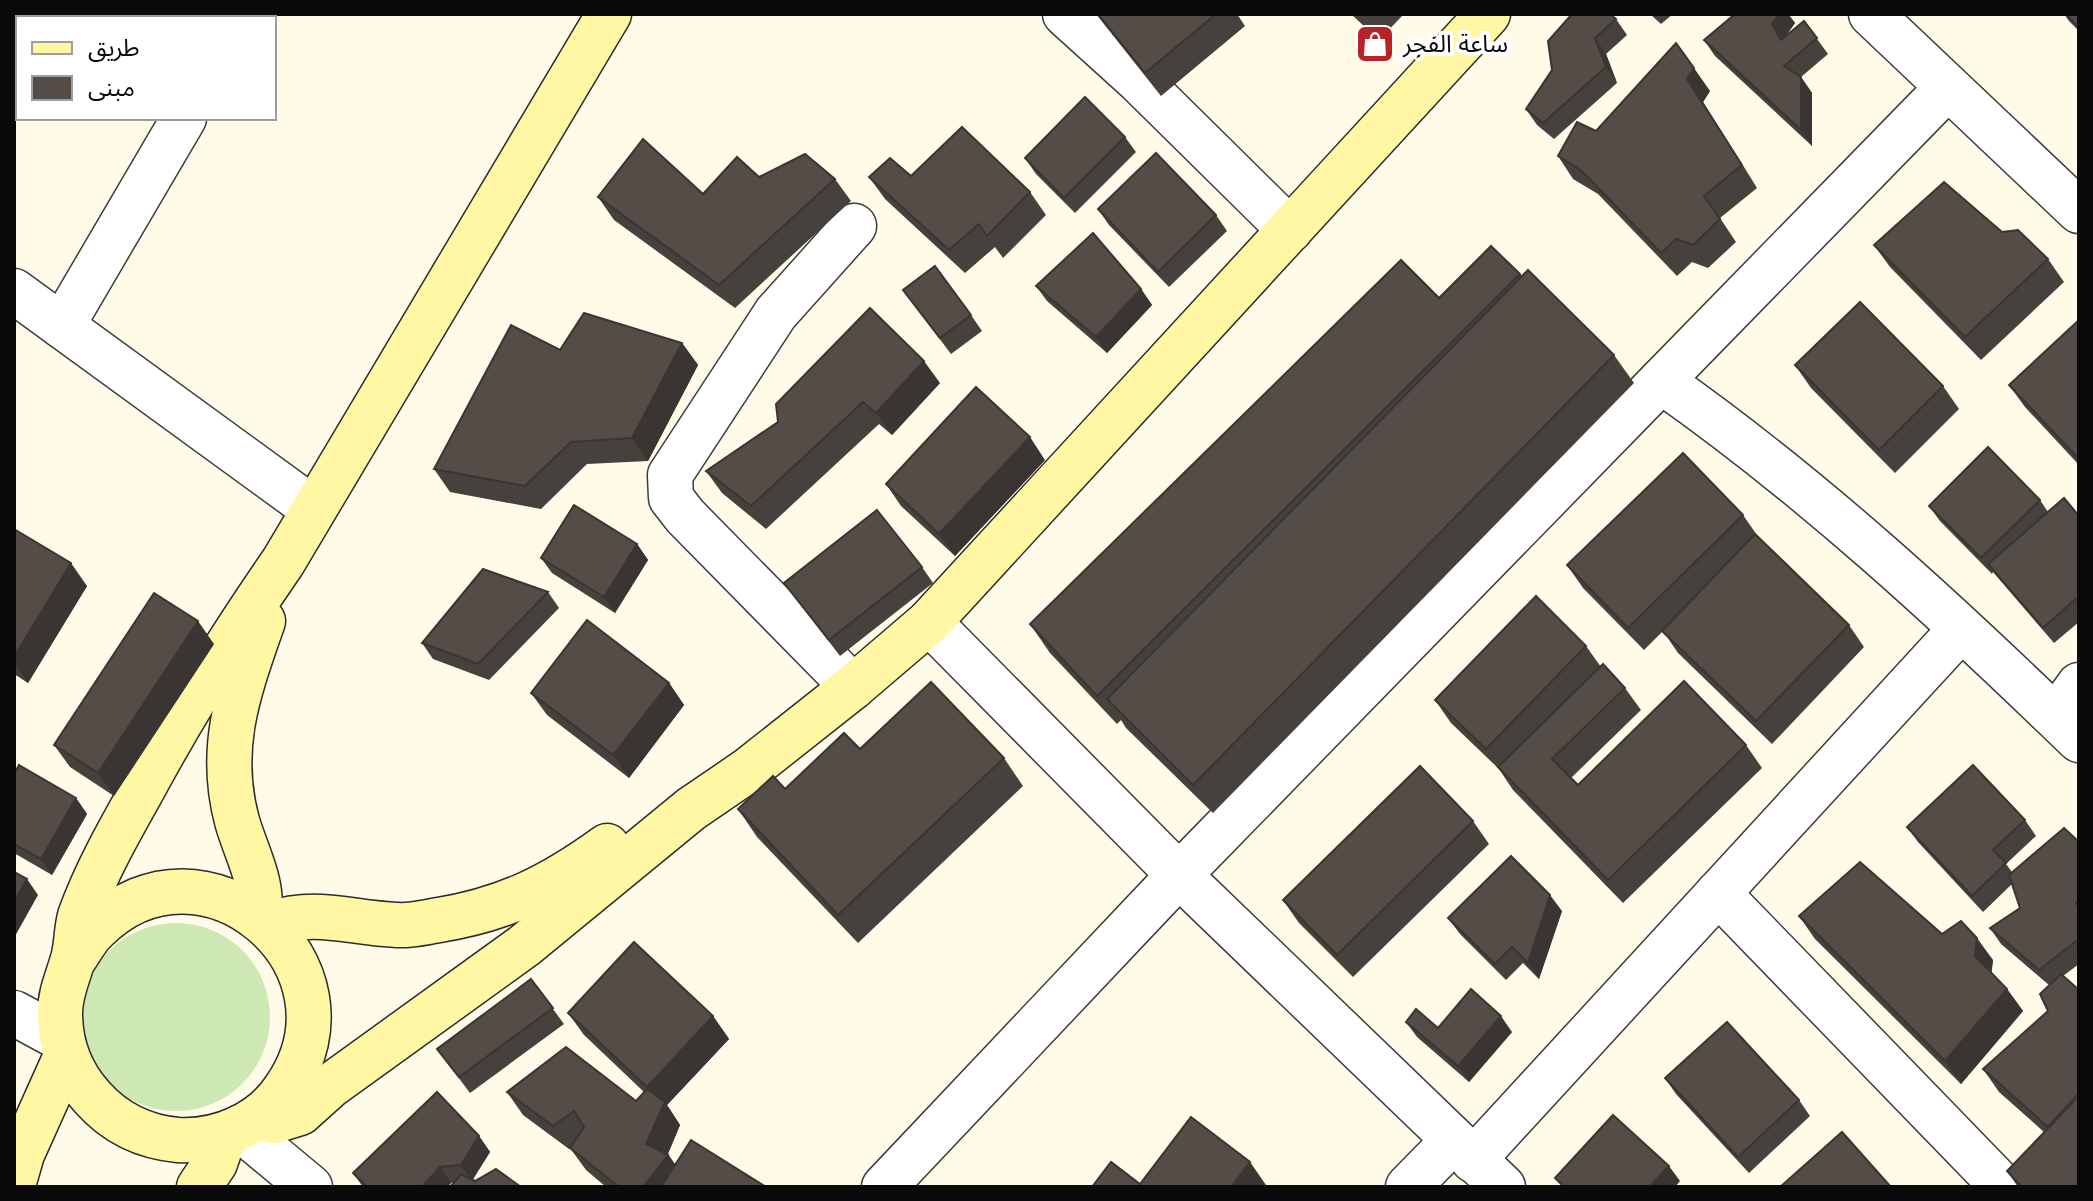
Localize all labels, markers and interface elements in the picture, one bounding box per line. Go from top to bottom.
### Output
legend [16,16,276,120]
shop icon: ساعة الفجر [1354,23,1396,65]
place label: ساعة الفجر [1402,29,1508,58]
text: طريق [88,33,140,63]
text: مبنى [88,73,135,102]

